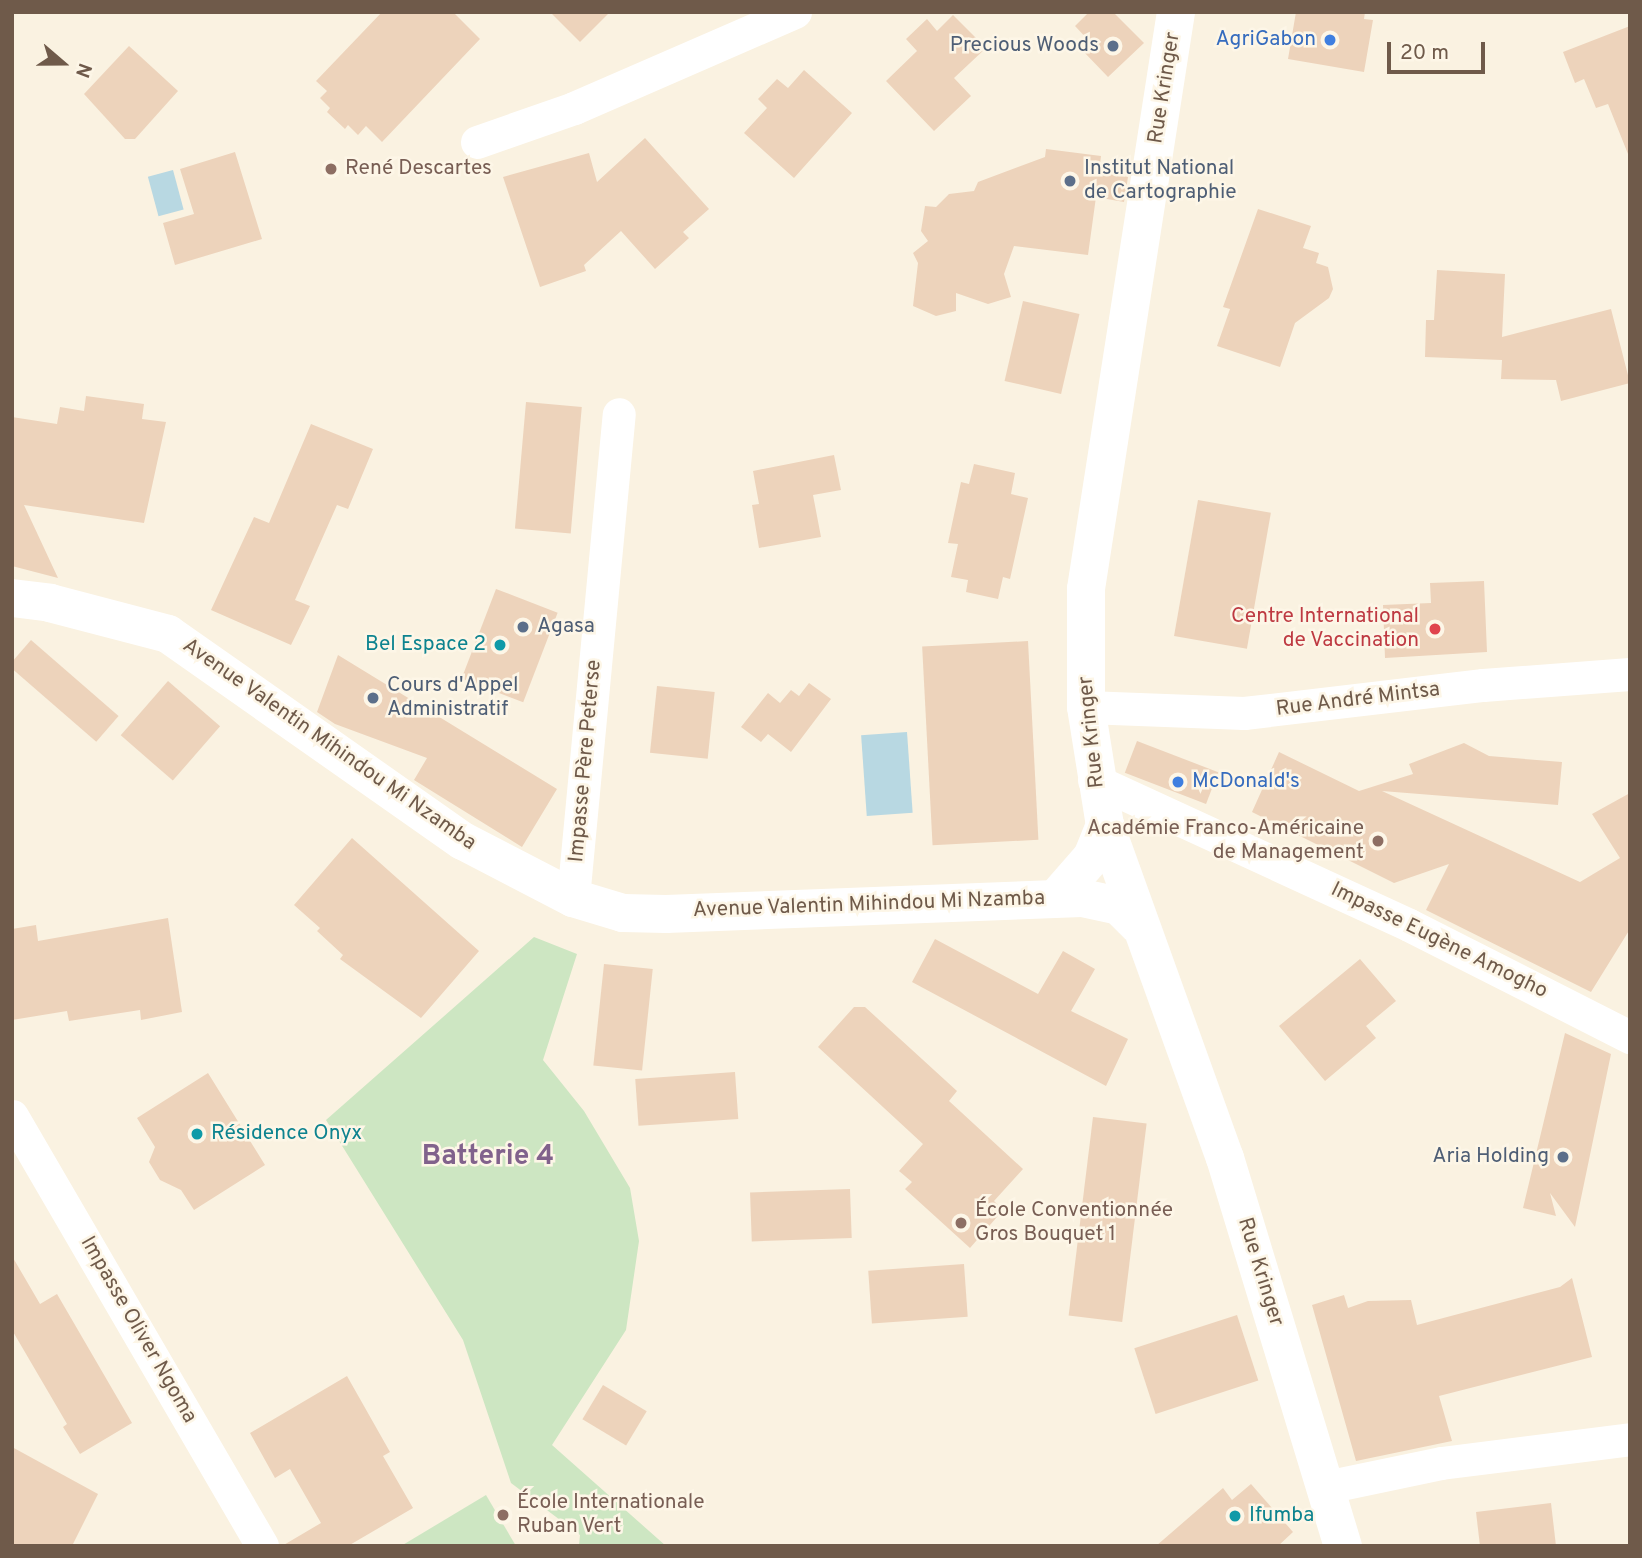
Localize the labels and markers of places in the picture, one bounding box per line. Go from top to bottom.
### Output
place label: AgriGabon [1216,27,1316,53]
marker: AgriGabon [1322,32,1338,48]
place label: Precious Woods [949,33,1099,59]
marker: Precious Woods [1105,38,1121,54]
place label: René Descartes [345,156,492,182]
place label: Institut National de Cartographie [1084,156,1237,206]
marker: René Descartes [323,161,339,177]
marker: Institut National de Cartographie [1062,173,1078,189]
place label: Centre International de Vaccination [1231,604,1419,654]
place label: Agasa [537,614,595,640]
marker: Agasa [515,619,531,635]
marker: Centre International de Vaccination [1425,619,1445,639]
place label: Bel Espace 2 [365,632,486,658]
marker: Bel Espace 2 [492,637,508,653]
place label: Cours d'Appel Administratif [387,673,518,723]
marker: Cours d'Appel Administratif [365,690,381,706]
place label: McDonald's [1192,769,1300,795]
marker: McDonald's [1170,774,1186,790]
place label: Académie Franco-Américaine de Management [1087,816,1364,866]
marker: Académie Franco-Américaine de Management [1370,833,1386,849]
place label: Résidence Onyx [211,1121,362,1147]
marker: Résidence Onyx [189,1126,205,1142]
place label: Aria Holding [1432,1144,1549,1170]
marker: Aria Holding [1555,1149,1571,1165]
place label: École Conventionnée Gros Bouquet 1 [975,1198,1173,1248]
marker: École Conventionnée Gros Bouquet 1 [953,1215,969,1231]
place label: École Internationale Ruban Vert [517,1490,705,1540]
place label: Ifumba [1249,1503,1314,1529]
marker: École Internationale Ruban Vert [495,1507,511,1523]
marker: Ifumba [1227,1508,1243,1524]

